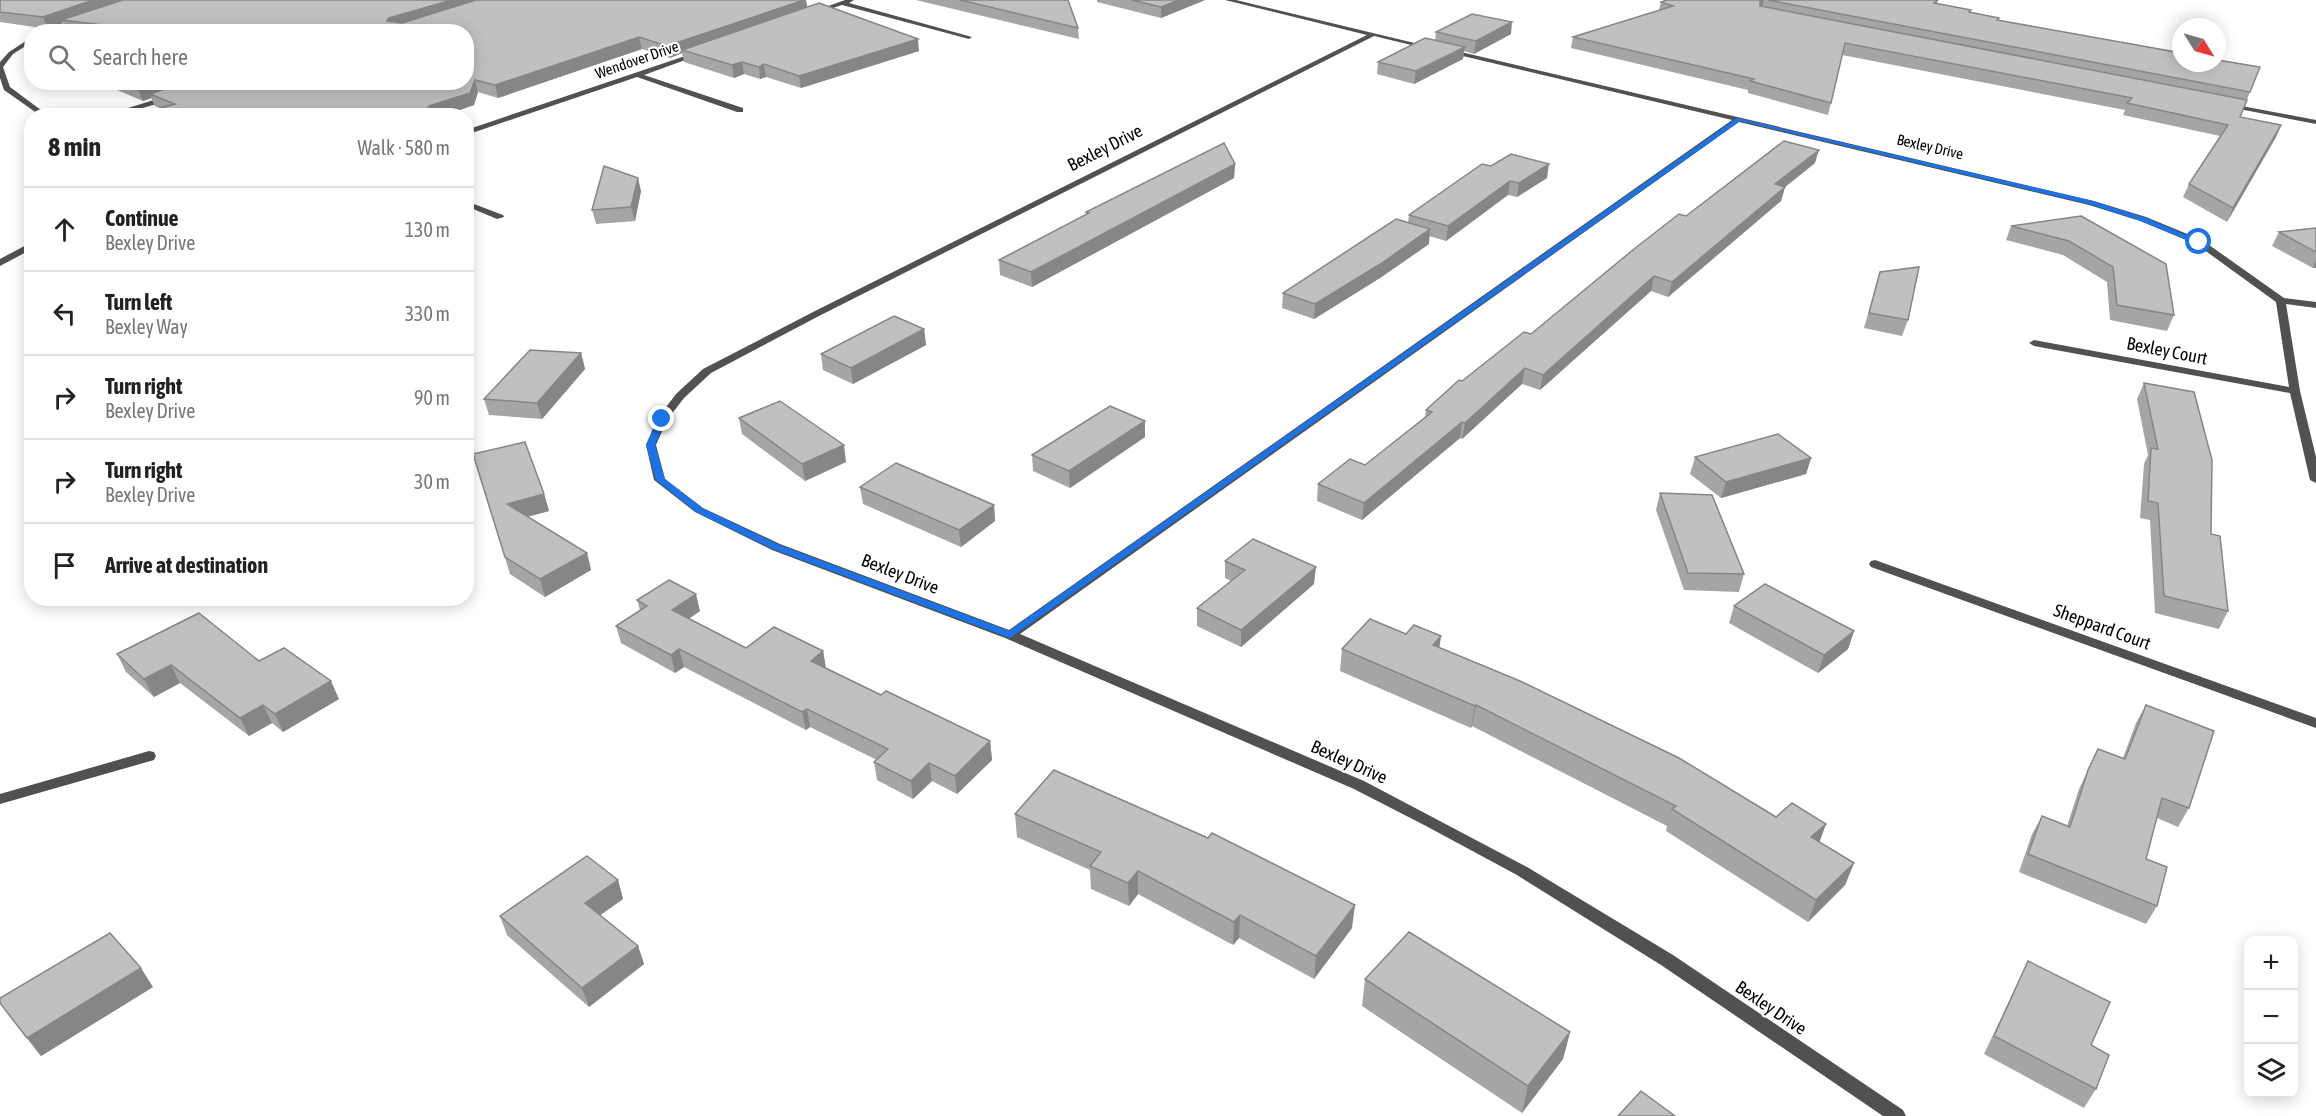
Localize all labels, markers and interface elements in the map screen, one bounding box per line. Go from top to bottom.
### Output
north arrow [2172,18,2226,72]
search box [24,24,474,90]
street label: Wendover Drive [593,37,681,82]
icon: search [45,41,78,74]
text: Search here [93,44,188,70]
street label: Bexley Drive [1064,120,1146,175]
street label: Bexley Drive [1895,131,1965,162]
text: 8 min [48,132,101,162]
text: Walk · 580 m [358,136,450,159]
text: Continue [105,205,179,231]
icon: ahead [48,213,81,246]
text: 130 m [405,218,450,241]
route start [2185,228,2211,254]
text: Bexley Drive [105,231,195,254]
text: Turn left [105,289,172,315]
icon: left [48,297,81,330]
text: 330 m [405,302,450,325]
text: Bexley Way [105,315,188,338]
street label: Bexley Court [2125,332,2209,369]
text: Turn right [105,373,182,399]
icon: right [48,381,81,414]
text: 90 m [414,386,450,409]
text: Bexley Drive [105,399,195,422]
route end [648,405,674,431]
text: Turn right [105,457,182,483]
icon: right [48,465,81,498]
text: 30 m [414,470,450,493]
text: Bexley Drive [105,483,195,506]
icon: arrive [48,549,81,582]
street label: Bexley Drive [859,549,942,598]
text: Arrive at destination [105,552,268,578]
street label: Sheppard Court [2051,599,2154,654]
street label: Bexley Drive [1308,735,1391,788]
map controls [2244,936,2298,1098]
button: + [2244,936,2298,990]
street label: Bexley Drive [1732,976,1811,1039]
button: − [2244,990,2298,1044]
button: layers [2244,1044,2298,1098]

